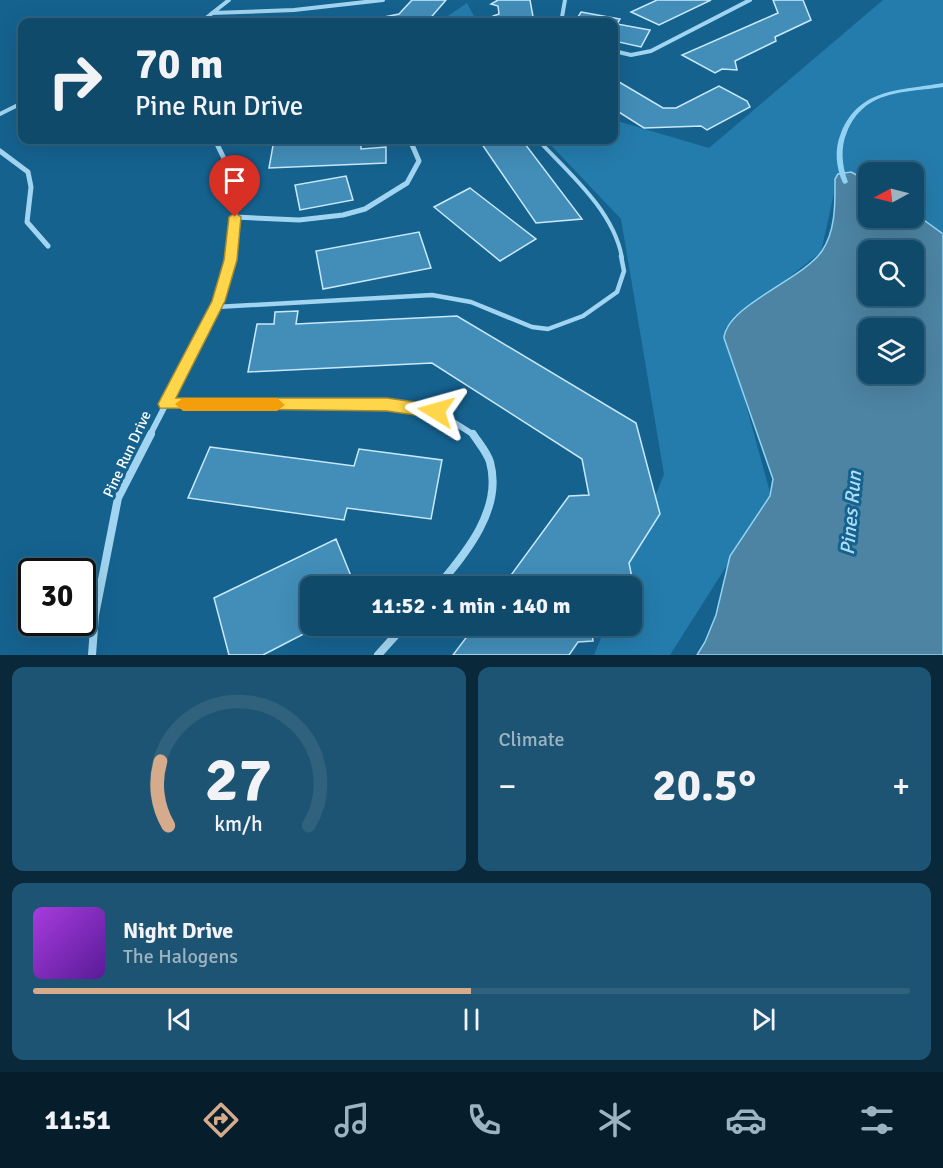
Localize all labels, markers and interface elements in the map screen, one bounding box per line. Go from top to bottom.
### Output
text: 70 m [135,39,224,90]
icon: right [36,42,114,120]
text: Pine Run Drive [135,90,303,123]
pin [209,155,260,217]
north arrow [858,162,924,228]
map controls [858,162,924,384]
icon: arrive [218,164,251,197]
button: search [858,240,924,306]
button: layers [858,318,924,384]
position arrow [404,379,468,443]
street label: Pine Run Drive [99,408,155,500]
water label: Pines Run [835,469,867,556]
speed limit sign: 30 [18,558,96,636]
text: 11:52 · 1 min · 140 m [371,592,571,619]
text: Climate [499,727,564,752]
text: 27 [205,741,272,818]
text: 20.5° [652,758,756,813]
text: − [499,766,516,807]
text: + [892,766,910,807]
text: km/h [214,811,263,837]
text: Night Drive [123,917,233,944]
text: The Halogens [123,944,238,969]
icon: previous [163,1003,196,1036]
icon: pause [455,1003,488,1036]
icon: next [747,1003,780,1036]
icon: directions [200,1099,242,1141]
icon: music [331,1099,373,1141]
icon: phone [463,1099,505,1141]
icon: climate [594,1099,636,1141]
icon: car [725,1099,767,1141]
icon: filters [856,1099,898,1141]
text: 11:51 [45,1104,111,1137]

